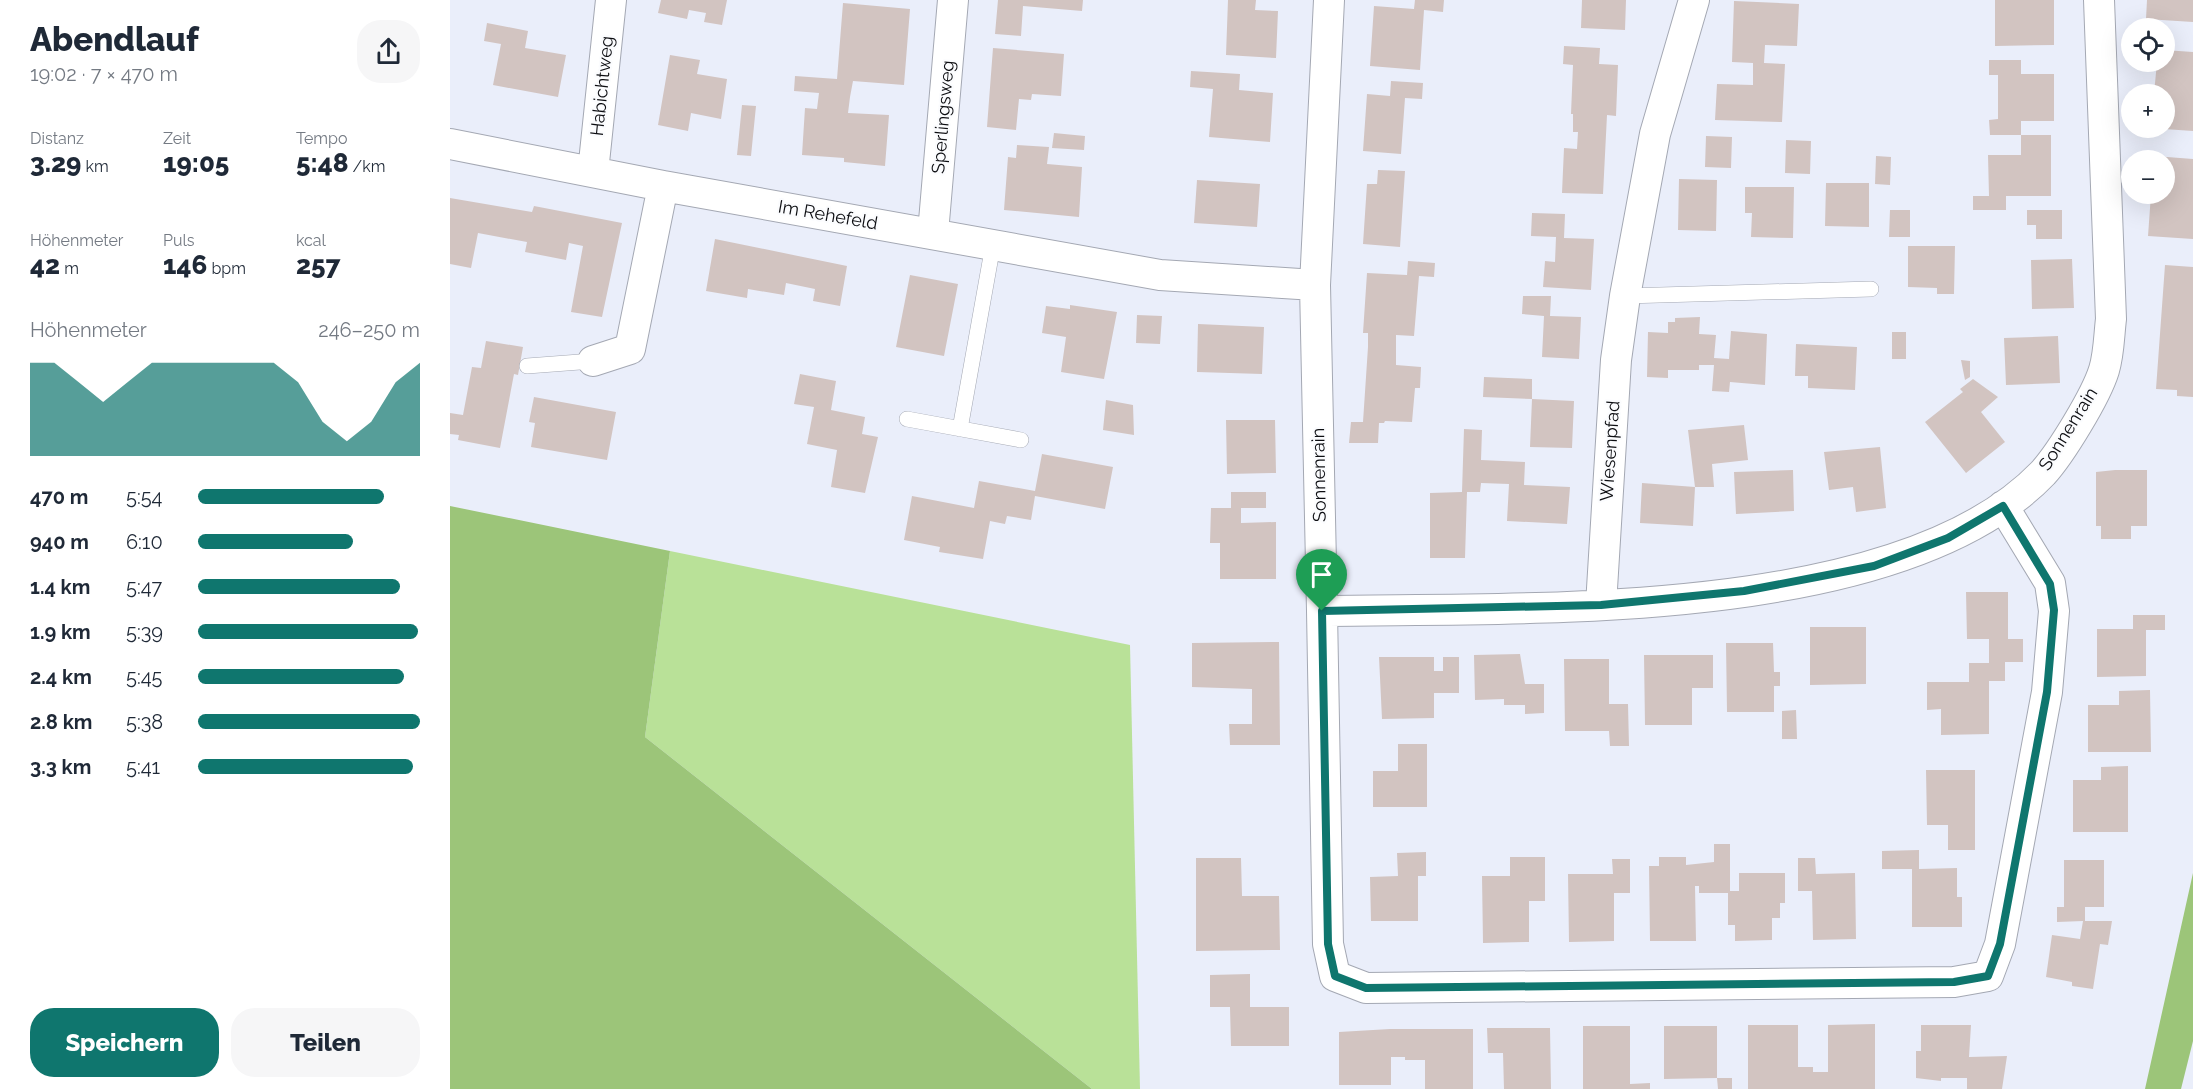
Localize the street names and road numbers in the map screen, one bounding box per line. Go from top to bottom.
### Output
street label: Habichtweg [586,35,617,137]
street label: Sperlingsweg [927,59,958,175]
street label: Im Rehefeld [777,195,880,234]
street label: Sonnenrain [2034,383,2101,474]
street label: Wiesenpfad [1596,400,1623,502]
street label: Sonnenrain [1307,428,1330,522]

